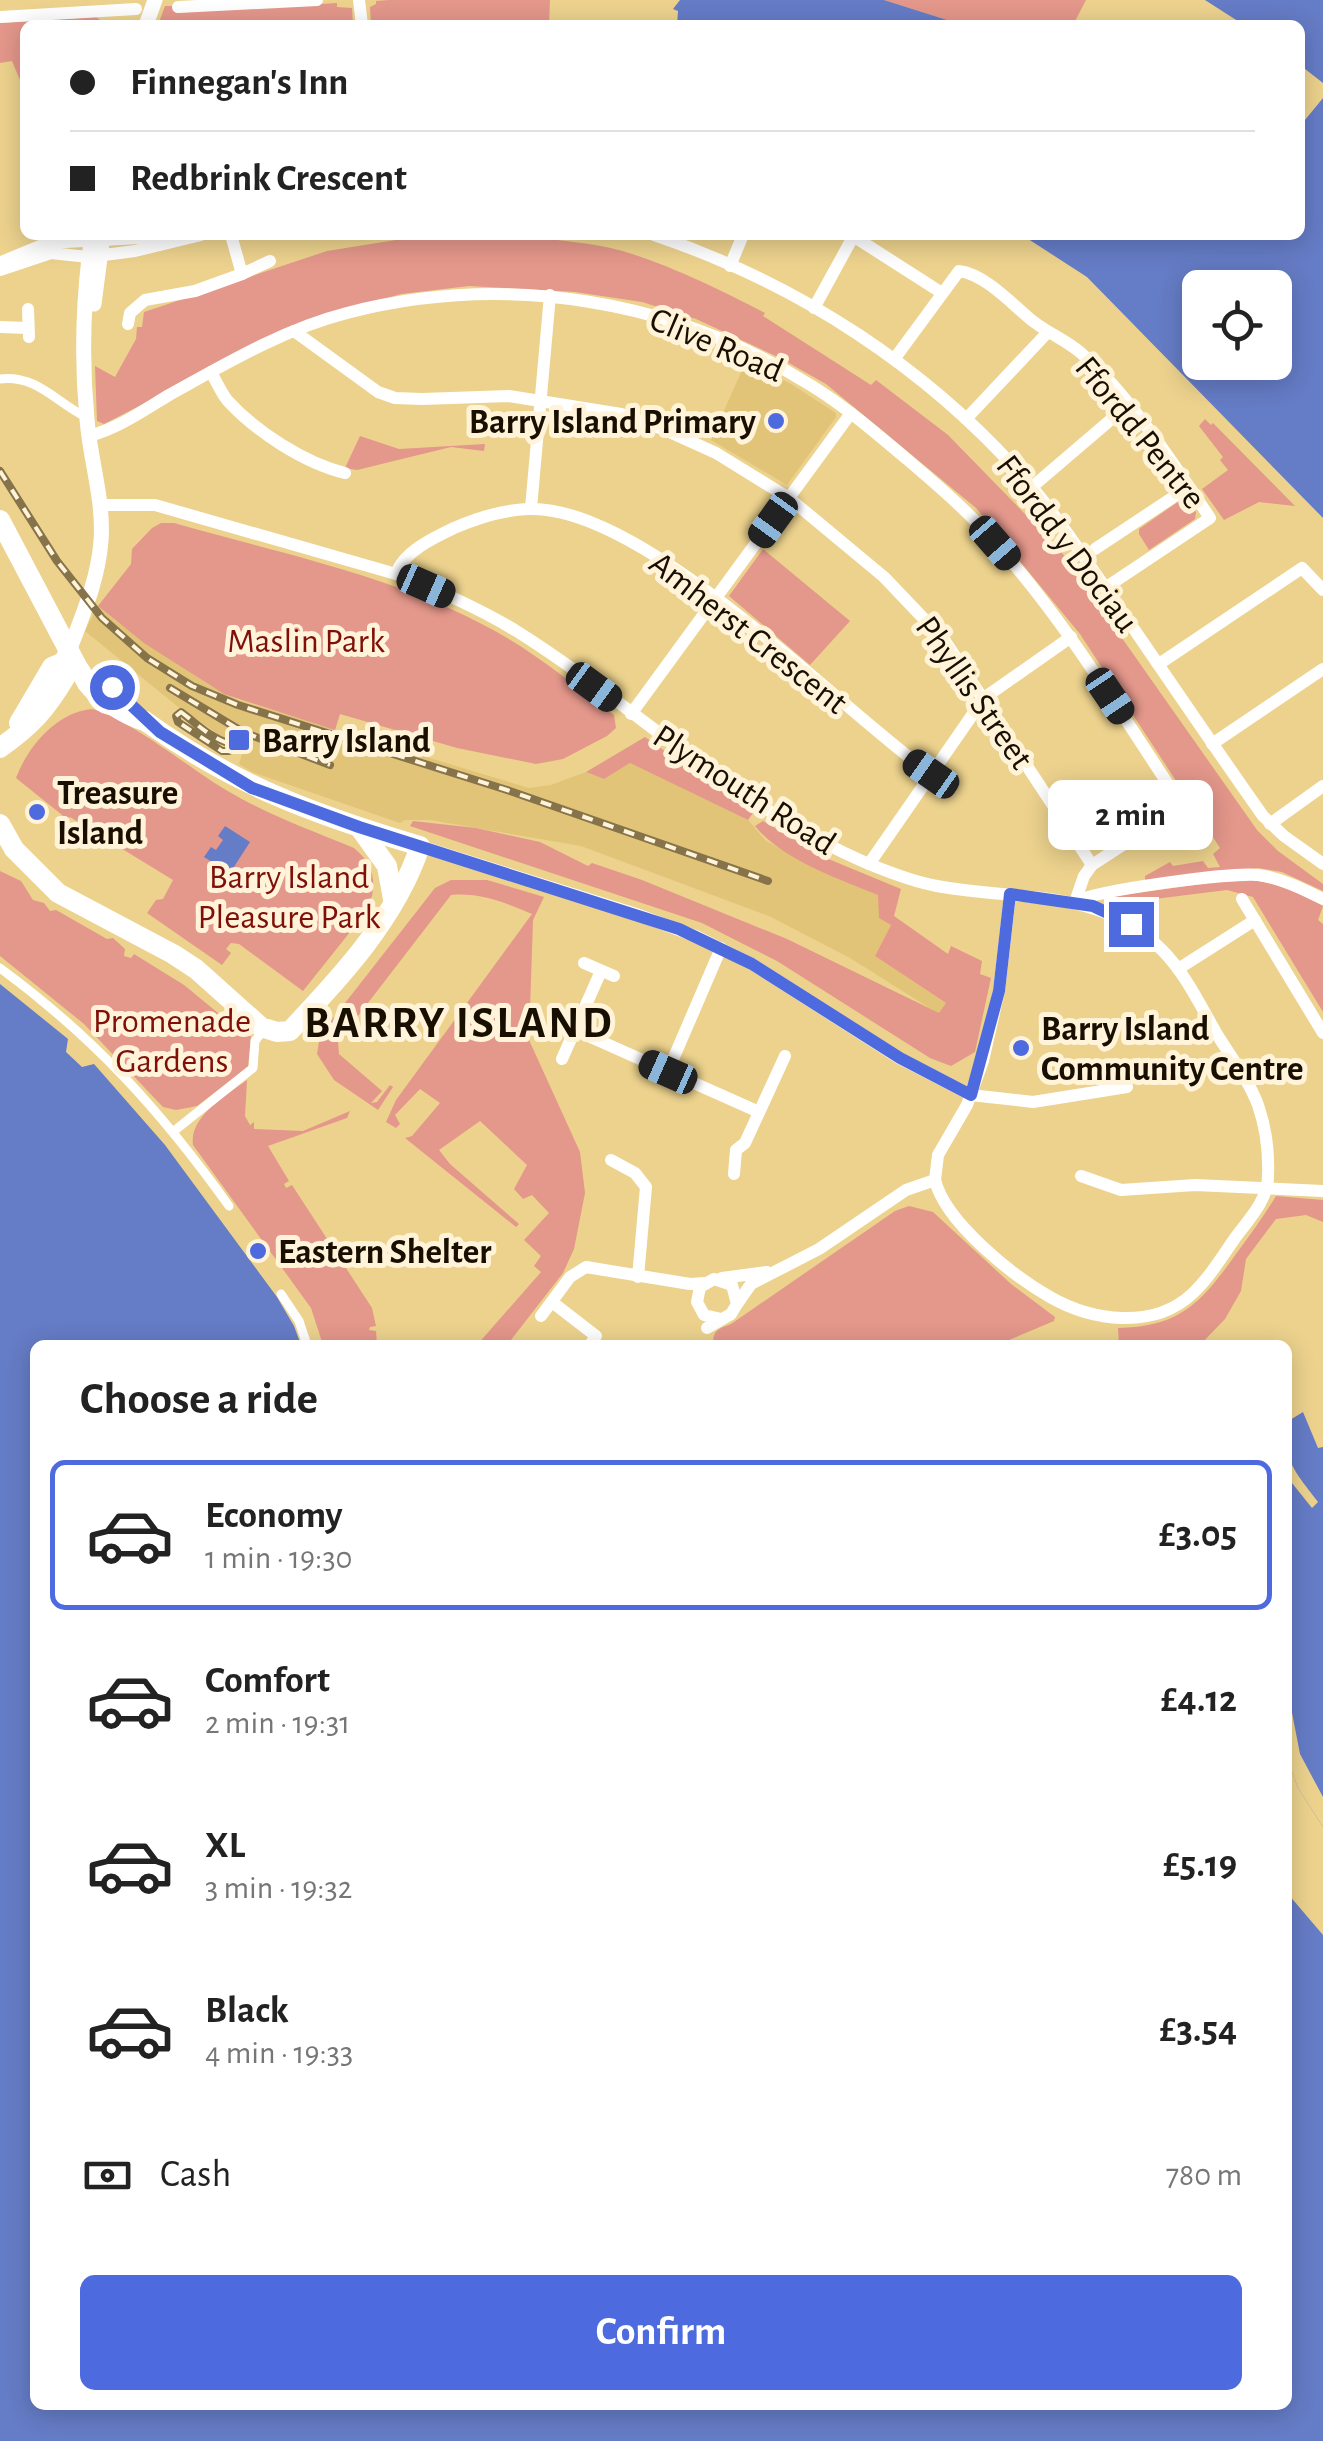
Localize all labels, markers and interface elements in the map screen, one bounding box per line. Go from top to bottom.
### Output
text: Finnegan's Inn [130,64,348,102]
text: Redbrink Crescent [130,160,407,198]
map controls [1182,270,1292,380]
button: locate [1182,270,1292,380]
street label: Clive Road [645,302,788,389]
street label: Ffordd Pentre [1068,350,1212,516]
place label: Barry Island Primary [469,405,756,440]
marker: Barry Island Primary [765,410,787,432]
street label: Ffordd y Dociau [989,449,1145,639]
car [743,487,803,553]
car [964,511,1026,575]
street label: Amherst Crescent [643,545,853,721]
car [392,560,460,612]
street label: Phyllis Street [909,610,1039,776]
park label: Maslin Park [227,624,385,659]
car [561,657,627,717]
car [1081,663,1139,729]
route start [90,665,135,710]
street label: Plymouth Road [647,719,842,862]
place label: Barry Island [262,724,431,759]
marker: Barry Island [226,727,252,753]
car [898,745,964,803]
place label: Treasure Island [57,776,178,851]
callout: 2 min [1048,779,1214,849]
text: 2 min [1095,799,1166,831]
marker: Treasure Island [26,801,48,823]
park label: Barry Island Pleasure Park [197,860,381,935]
route end [1109,902,1154,947]
district label: BARRY ISLAND [304,1001,614,1046]
park label: Promenade Gardens [93,1004,251,1079]
place label: Barry Island Community Centre [1041,1012,1303,1087]
marker: Barry Island Community Centre [1010,1037,1032,1059]
car [634,1046,702,1098]
place label: Eastern Shelter [278,1235,491,1270]
marker: Eastern Shelter [247,1240,269,1262]
text: Choose a ride [80,1377,318,1422]
icon: car [85,1490,175,1580]
text: Economy [205,1497,343,1535]
text: £3.05 [1159,1516,1237,1554]
text: 1 min · 19:30 [205,1542,353,1574]
icon: car [85,1655,175,1745]
text: Comfort [205,1662,330,1700]
text: £4.12 [1161,1681,1237,1719]
text: 2 min · 19:31 [205,1707,350,1739]
icon: car [85,1820,175,1910]
text: XL [205,1827,245,1865]
text: £5.19 [1163,1846,1237,1884]
text: 3 min · 19:32 [205,1872,352,1904]
icon: car [85,1985,175,2075]
text: Black [205,1992,289,2030]
text: £3.54 [1159,2011,1237,2049]
text: 4 min · 19:33 [205,2037,353,2069]
icon: cash [80,2148,135,2203]
text: Cash [160,2156,231,2194]
text: 780 m [1166,2159,1242,2191]
button: Confirm [80,2275,1242,2390]

